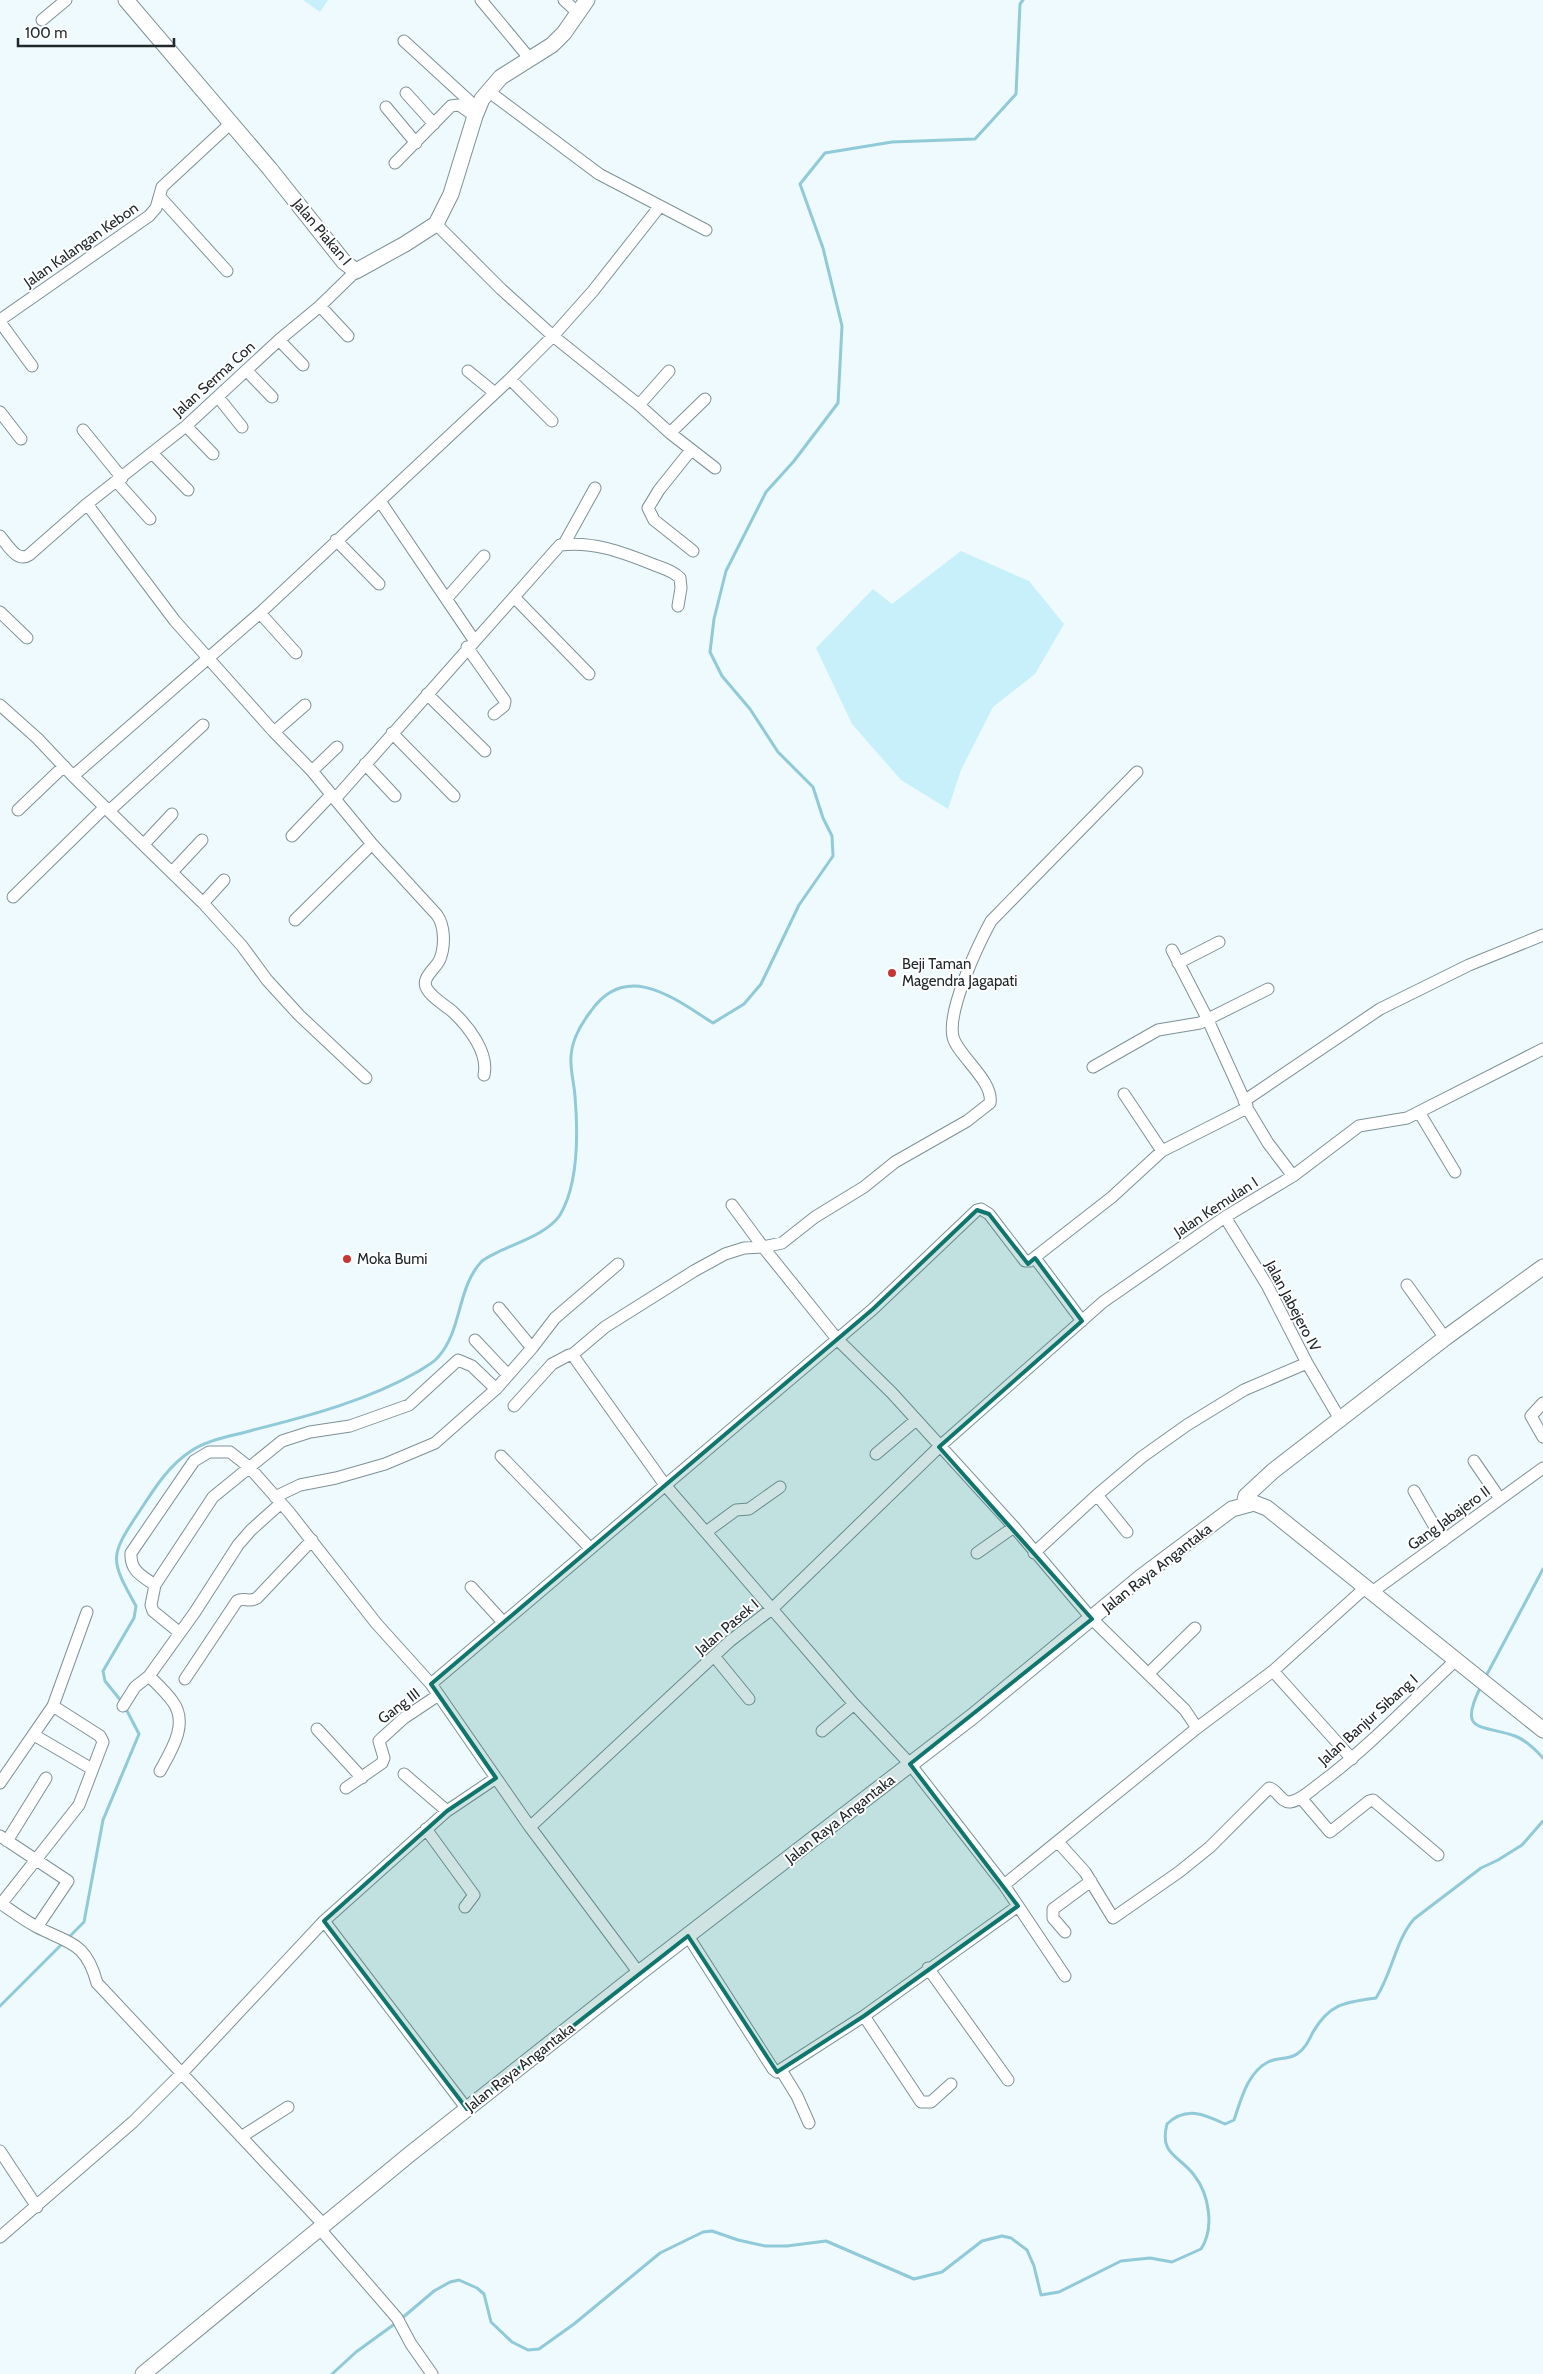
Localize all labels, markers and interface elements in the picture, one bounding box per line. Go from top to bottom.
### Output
scale bar [18,15,174,47]
text: 100 m [25,24,67,42]
street label: Jalan Piakan I [288,194,355,269]
street label: Jalan Kalangan Kebon [20,199,142,292]
street label: Jalan Serma Con [169,338,259,421]
place label: Beji Taman Magendra Jagapati [902,955,1018,990]
marker: Beji Taman Magendra Jagapati [886,967,898,979]
street label: Jalan Kemulan I [1170,1173,1261,1241]
place label: Moka Bumi [357,1250,428,1268]
marker: Moka Bumi [341,1253,353,1265]
street label: Jalan Jabejero IV [1261,1257,1325,1355]
street label: Gang Jabajero II [1404,1482,1494,1554]
street label: Jalan Raya Angantaka [1098,1519,1216,1617]
street label: Jalan Pasek I [691,1595,762,1659]
street label: Jalan Banjur Sibang I [1314,1671,1421,1770]
street label: Gang III [374,1684,424,1728]
street label: Jalan Raya Angantaka [781,1770,899,1868]
street label: Jalan Raya Angantaka [461,2018,579,2116]

